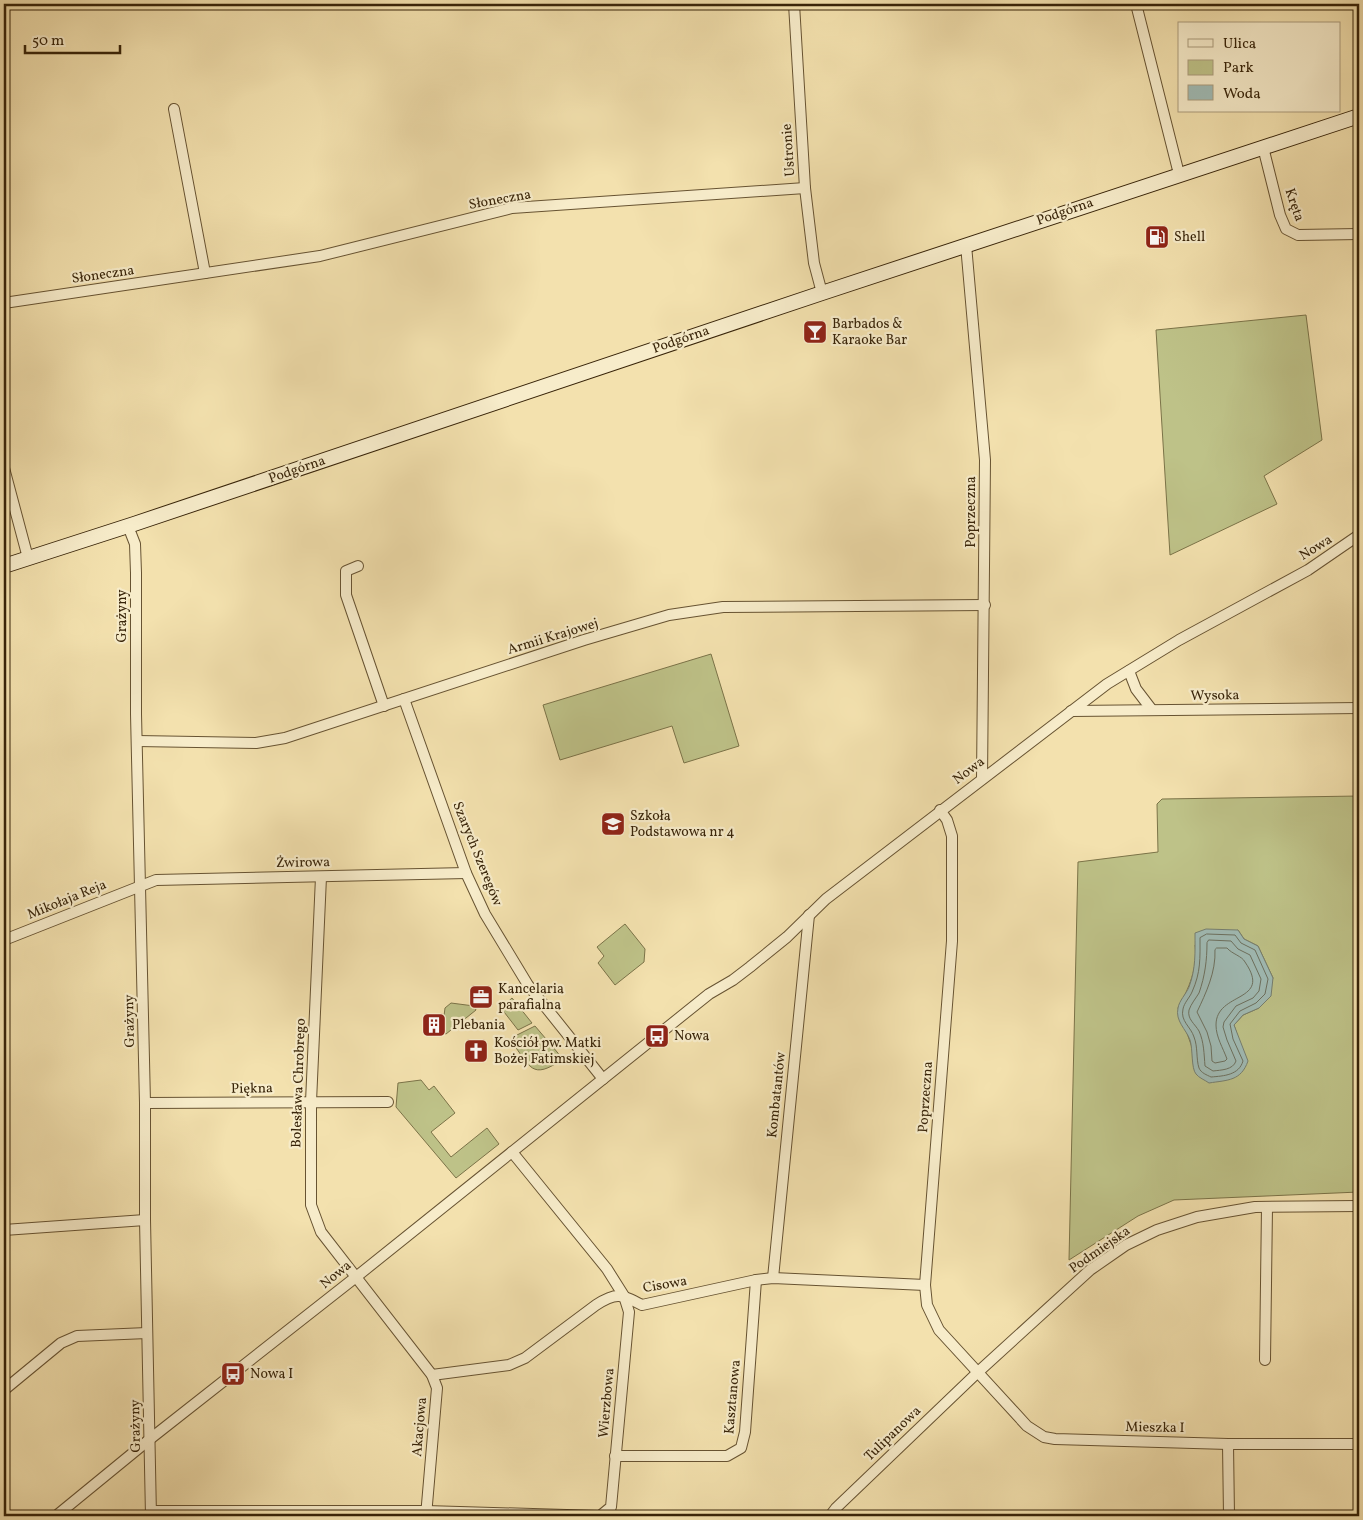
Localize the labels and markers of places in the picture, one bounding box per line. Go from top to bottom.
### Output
fuel station icon: Shell [1144,224,1170,250]
place label: Shell [1174,228,1205,247]
place label: Barbados & Karaoke Bar [832,315,907,350]
bar icon: Barbados & Karaoke Bar [802,319,828,345]
place label: Szkoła Podstawowa nr 4 [630,807,735,842]
school or university icon: Szkoła Podstawowa nr 4 [600,811,626,837]
place label: Kancelaria parafialna [498,980,564,1015]
office icon: Kancelaria parafialna [468,984,494,1010]
building icon: Plebania [421,1012,447,1038]
place label: Plebania [452,1016,505,1035]
bus stop icon: Nowa [644,1023,670,1049]
place label: Nowa [674,1027,710,1046]
place label: Kościół pw. Matki Bożej Fatimskiej [494,1034,601,1069]
church icon: Kościół pw. Matki Bożej Fatimskiej [463,1038,489,1064]
bus stop icon: Nowa I [220,1361,246,1387]
place label: Nowa I [250,1365,293,1384]

